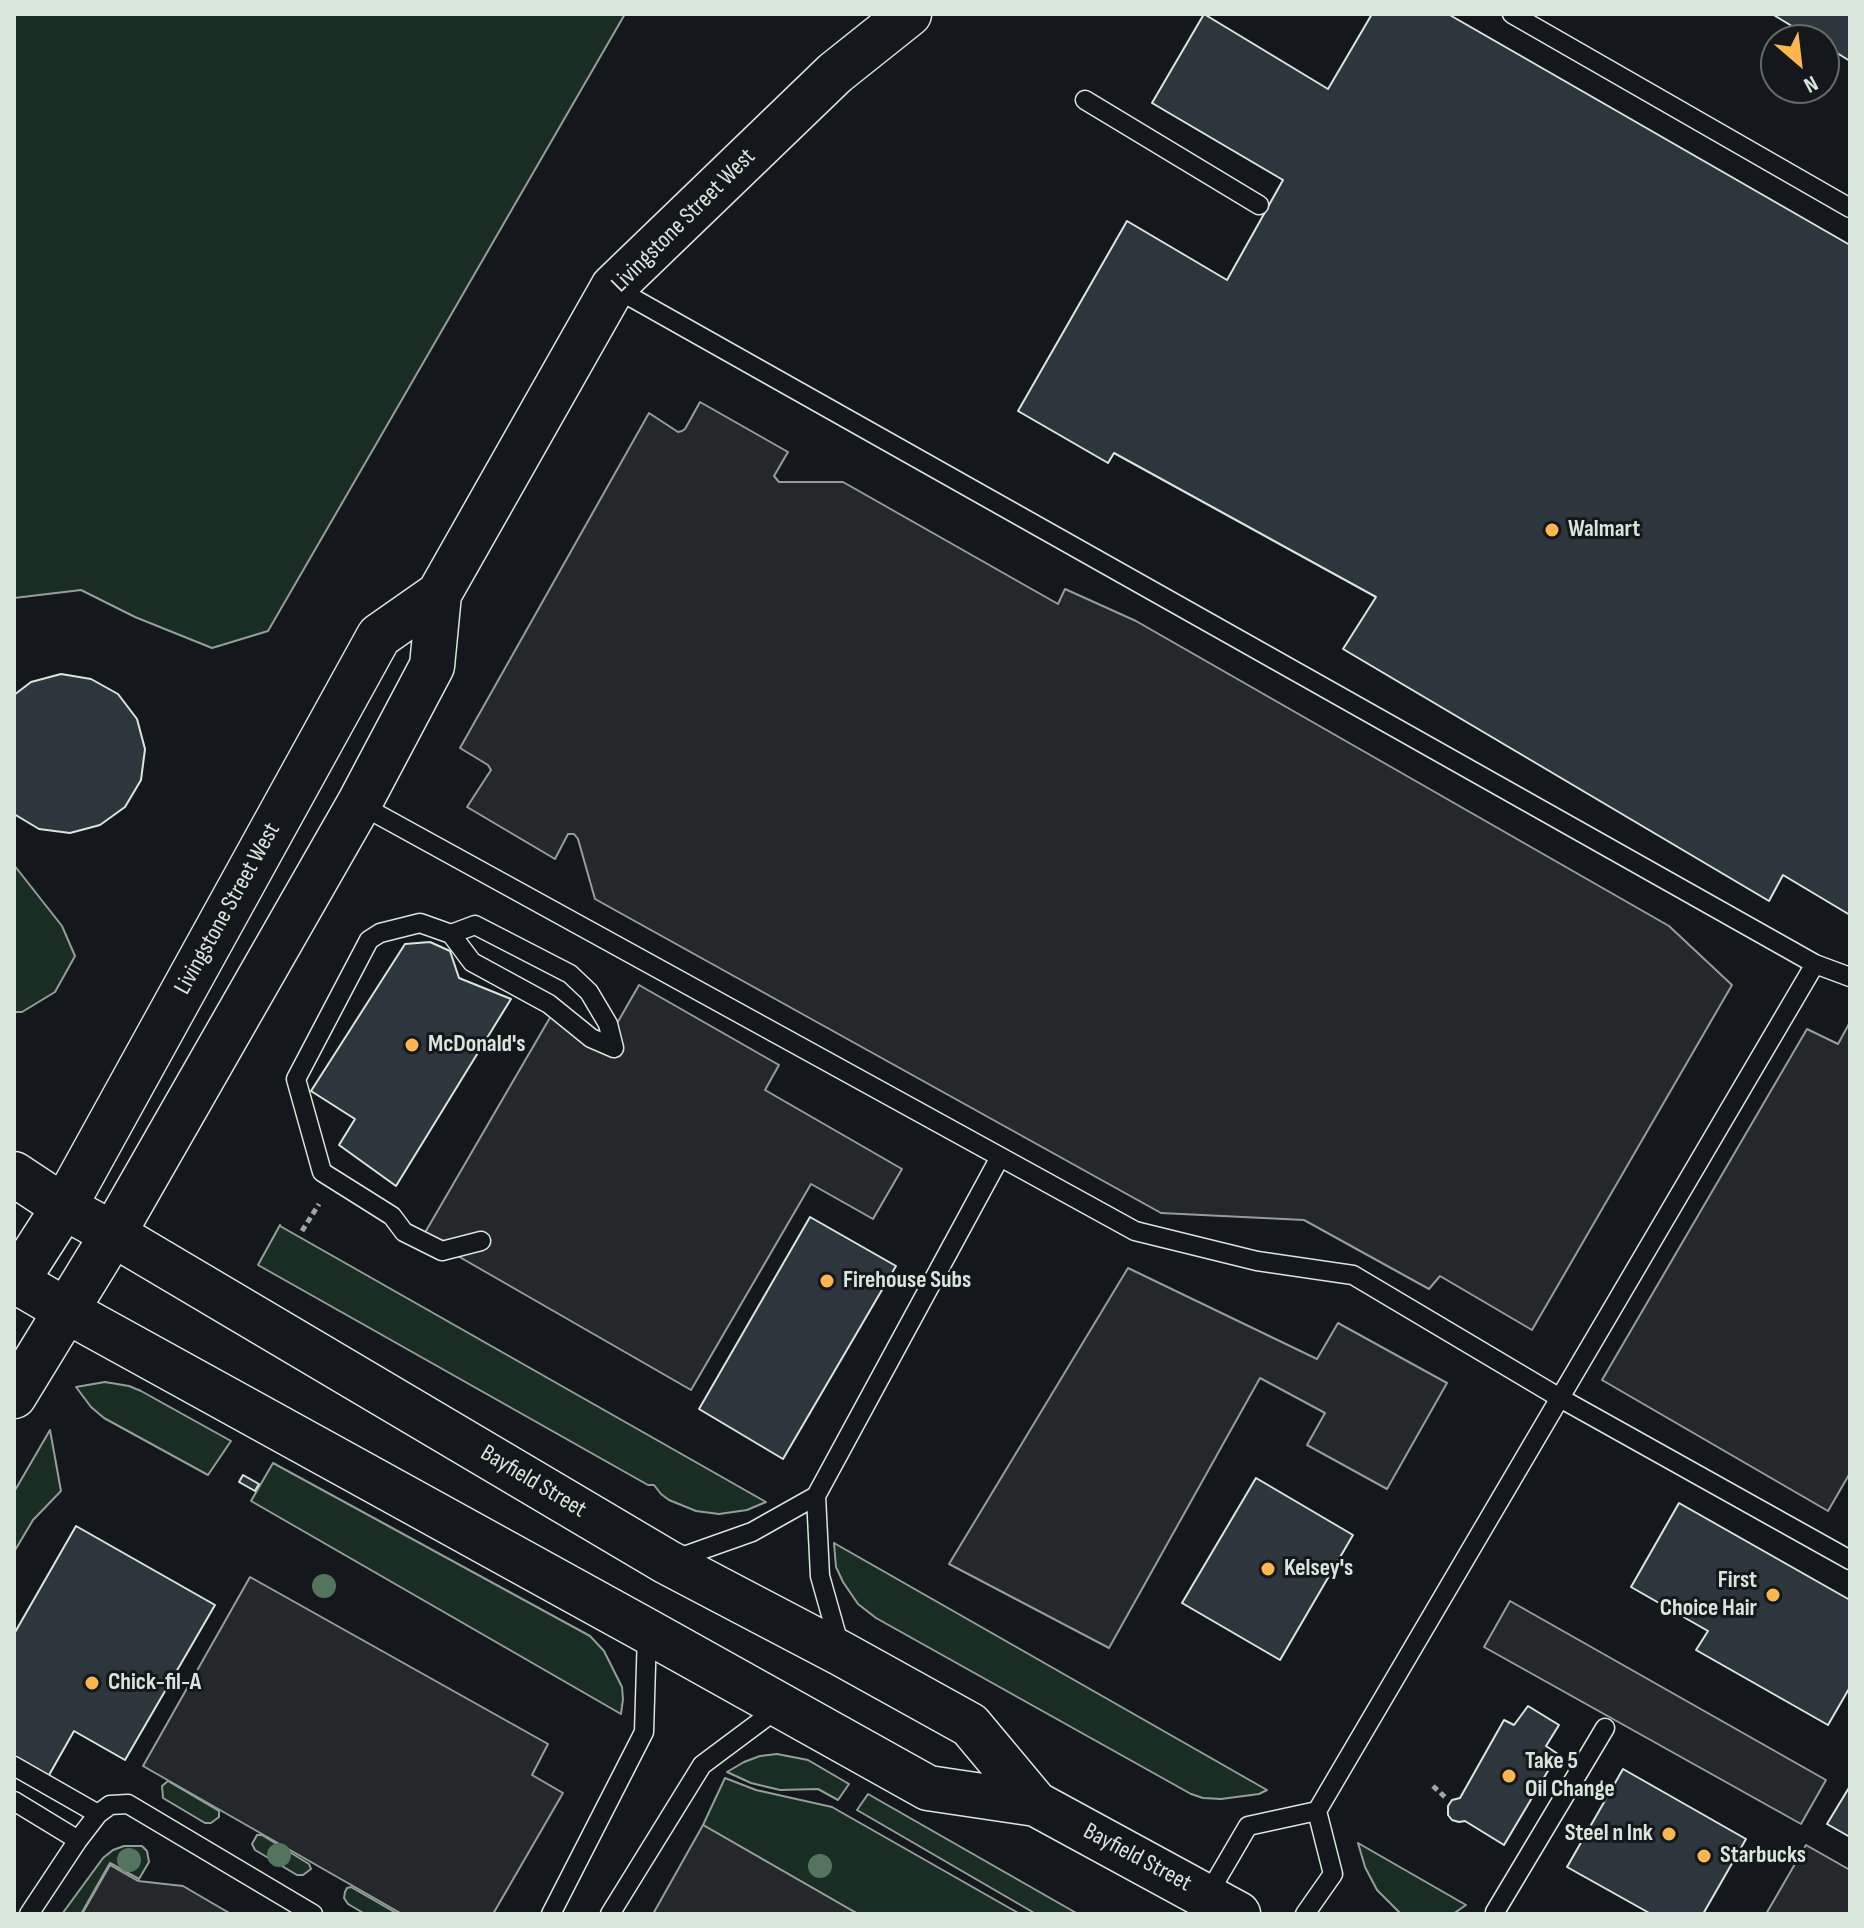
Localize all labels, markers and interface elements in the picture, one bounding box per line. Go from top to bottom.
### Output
north arrow [1760,24,1840,104]
text: N [1799,69,1822,99]
street label: Livingstone Street West [606,143,762,299]
place label: Walmart [1568,516,1640,544]
marker: Walmart [1543,521,1561,539]
street label: Livingstone Street West [169,818,287,1000]
place label: McDonald's [428,1031,526,1059]
marker: McDonald's [403,1036,421,1054]
place label: Firehouse Subs [843,1267,971,1295]
marker: Firehouse Subs [818,1272,836,1290]
street label: Bayfield Street [475,1439,591,1525]
place label: Kelsey's [1284,1555,1353,1583]
marker: Kelsey's [1259,1560,1277,1578]
place label: First Choice Hair [1660,1567,1757,1623]
marker: First Choice Hair [1764,1586,1782,1604]
place label: Chick-fil-A [108,1669,201,1697]
marker: Chick-fil-A [83,1674,101,1692]
place label: Take 5 Oil Change [1525,1748,1615,1804]
marker: Take 5 Oil Change [1500,1767,1518,1785]
street label: Bayfield Street [1078,1818,1196,1898]
place label: Steel n Ink [1565,1820,1653,1848]
marker: Steel n Ink [1660,1825,1678,1843]
place label: Starbucks [1720,1842,1806,1870]
marker: Starbucks [1695,1847,1713,1865]

